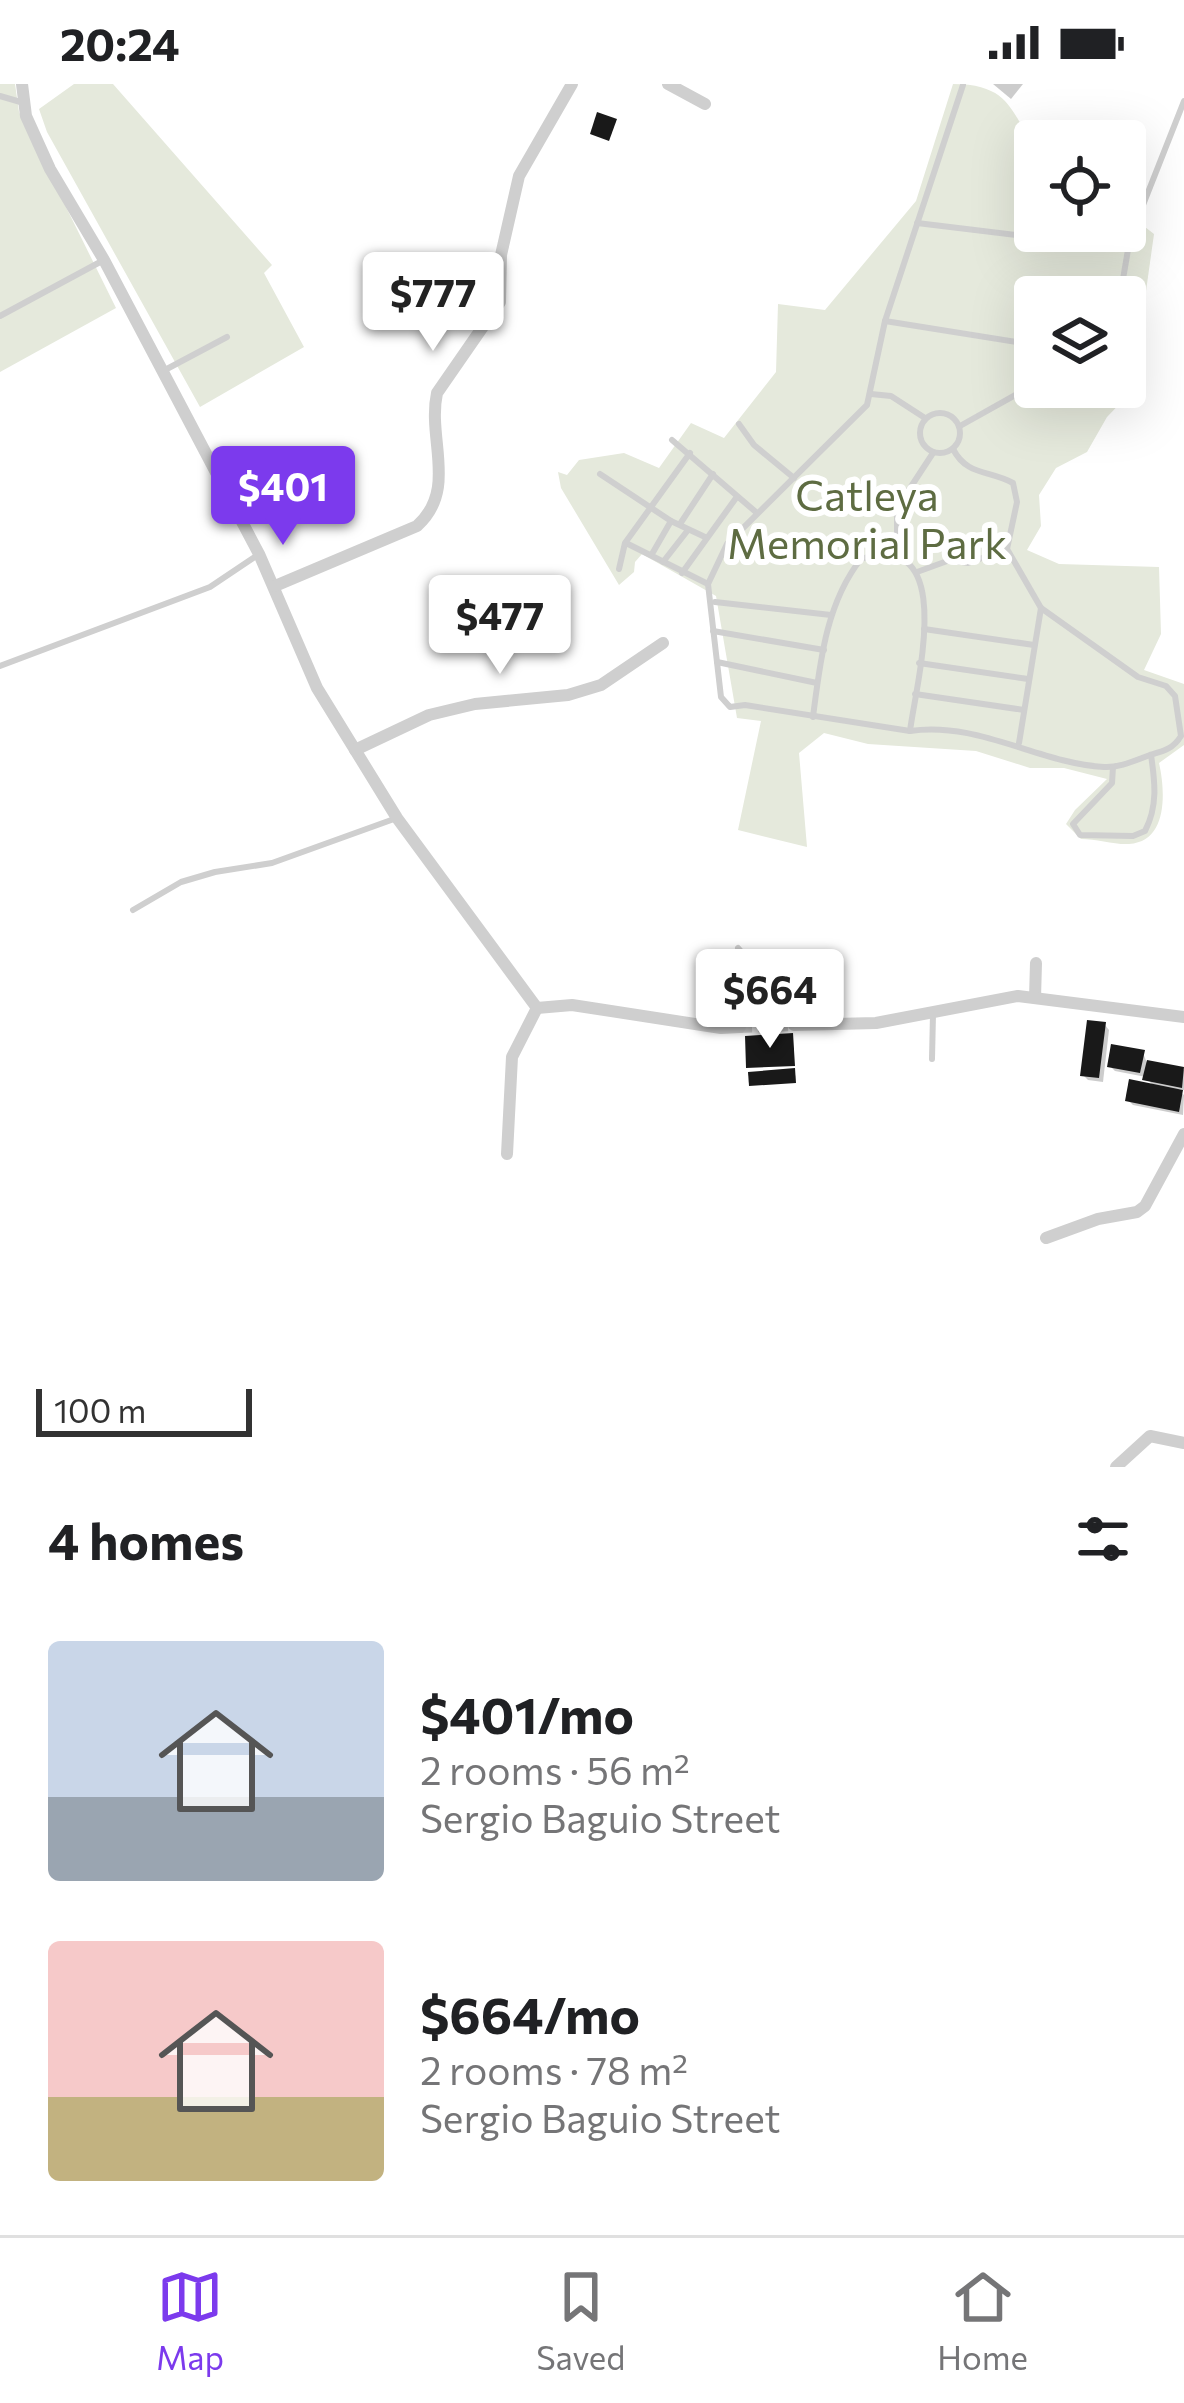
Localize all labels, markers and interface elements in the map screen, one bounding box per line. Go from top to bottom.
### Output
text: 20:24 [60,15,180,70]
map controls [1014,120,1146,408]
button: locate [1014,120,1146,252]
pin: $777 [362,252,504,354]
text: $777 [390,267,476,315]
button: layers [1014,276,1146,408]
pin: $401 [212,446,354,548]
text: $401 [238,461,328,509]
park label: Catleya Memorial Park [727,468,1007,568]
pin: $477 [429,575,571,677]
text: $477 [456,590,544,638]
pin: $664 [699,949,841,1051]
text: $664 [723,964,817,1012]
scale bar [36,1383,252,1436]
text: 100 m [54,1389,146,1430]
icon: filters [1070,1506,1136,1572]
text: 4 homes [48,1508,244,1571]
text: $401/mo [420,1682,634,1745]
icon: home [144,1689,288,1833]
text: 2 rooms · 56 m² [420,1745,690,1793]
text: Sergio Baguio Street [420,1793,780,1841]
text: $664/mo [420,1982,640,2045]
icon: home [144,1989,288,2133]
text: 2 rooms · 78 m² [420,2045,688,2093]
text: Sergio Baguio Street [420,2093,780,2141]
tab: Map [156,2264,224,2377]
tab: Saved [536,2264,625,2377]
tab: Home [937,2264,1028,2377]

